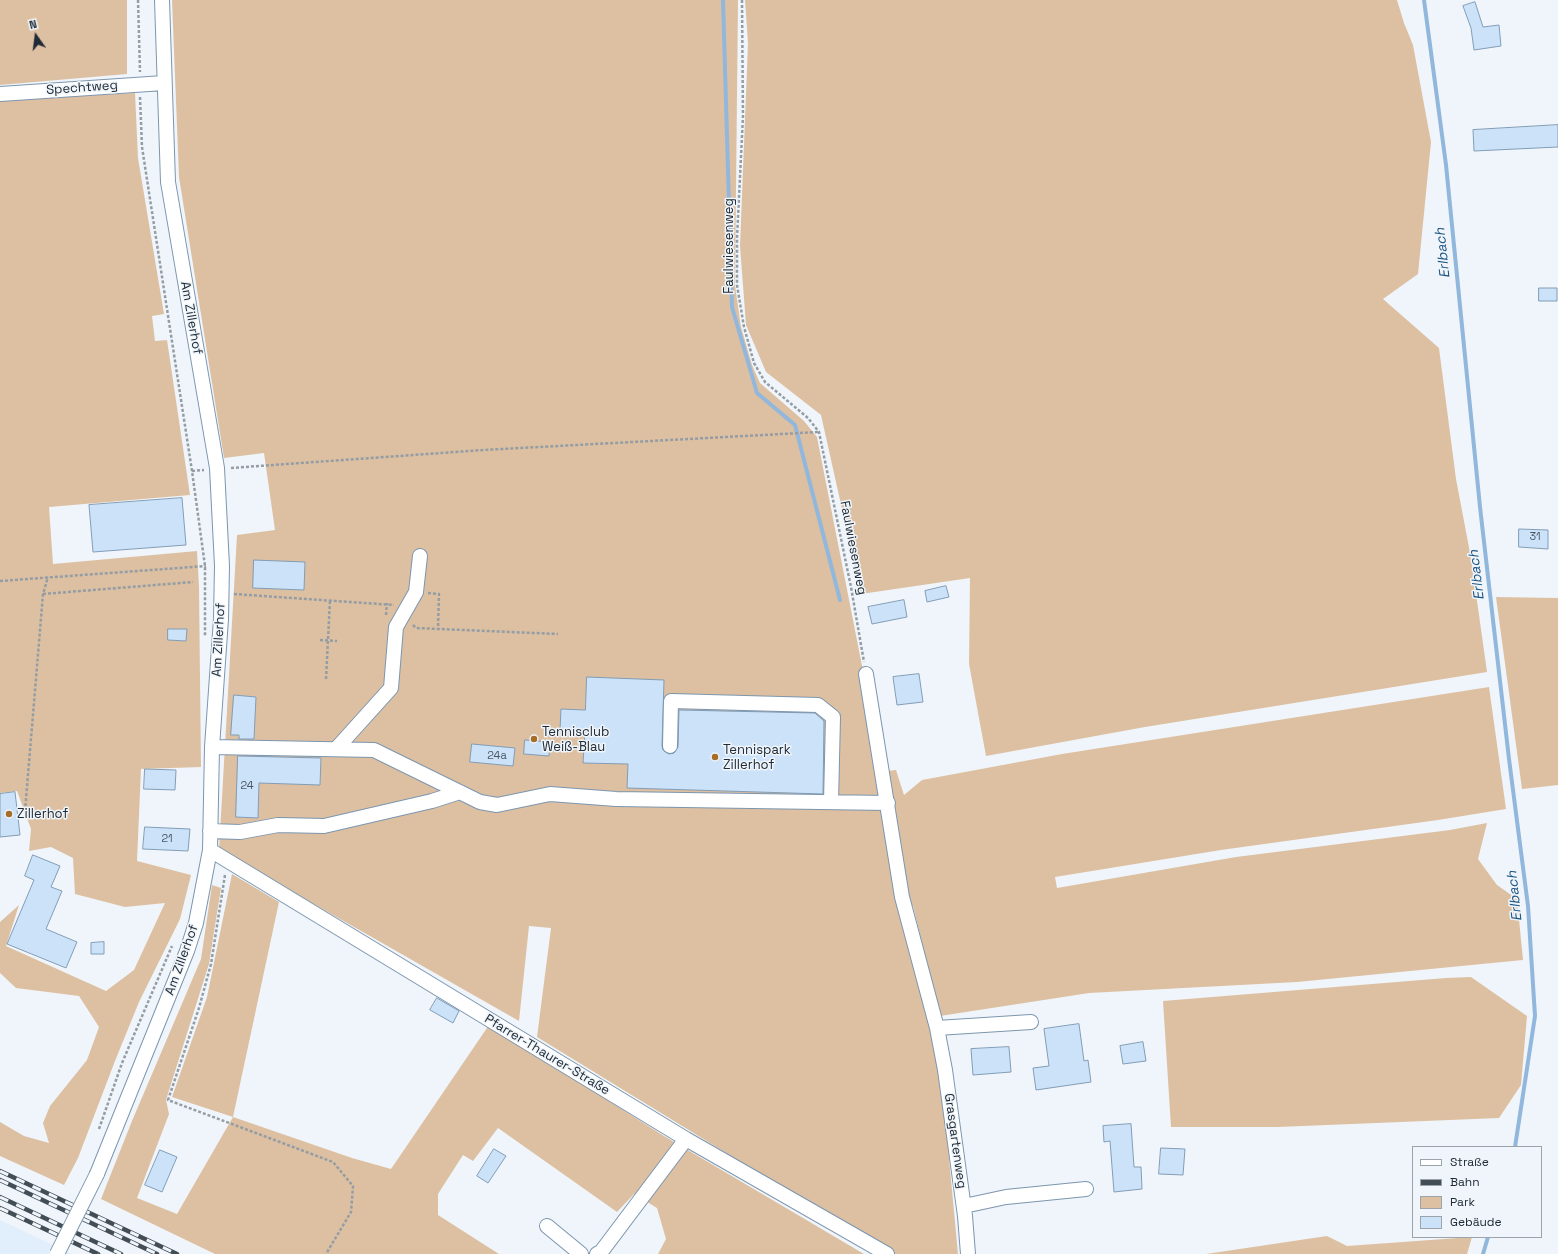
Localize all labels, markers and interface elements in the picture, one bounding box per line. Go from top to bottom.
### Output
north arrow [16,16,56,56]
text: N [28,17,38,32]
street label: Spechtweg [46,78,118,98]
street label: Faulwiesenweg [721,198,737,294]
water label: Erlbach [1432,227,1454,279]
street label: Am Zillerhof [177,280,205,356]
street label: Faulwiesenweg [836,500,870,596]
house number: 31 [1529,530,1541,544]
water label: Erlbach [1466,549,1488,601]
street label: Am Zillerhof [209,603,229,677]
place label: Tennisclub Weiß-Blau [542,724,609,755]
marker: Tennisclub Weiß-Blau [529,734,539,744]
place label: Tennispark Zillerhof [723,742,791,773]
house number: 24a [487,749,507,763]
marker: Tennispark Zillerhof [710,752,720,762]
house number: 24 [240,779,254,793]
place label: Zillerhof [17,806,68,822]
marker: Zillerhof [4,809,14,819]
house number: 21 [161,832,173,846]
water label: Erlbach [1504,870,1526,922]
street label: Am Zillerhof [162,923,202,997]
street label: Pfarrer-Thaurer-Straße [482,1011,612,1099]
street label: Grasgartenweg [941,1092,969,1190]
legend [1412,1146,1542,1238]
text: Straße [1450,1154,1489,1170]
text: Bahn [1450,1174,1480,1190]
text: Park [1450,1194,1475,1210]
text: Gebäude [1450,1214,1502,1230]

